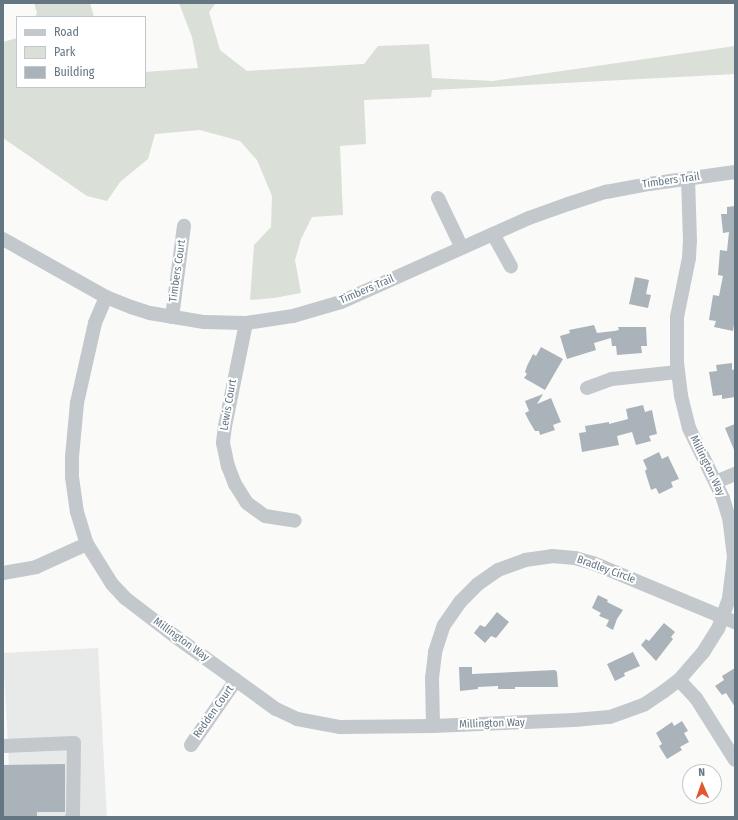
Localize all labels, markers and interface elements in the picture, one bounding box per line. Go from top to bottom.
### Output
legend [16,16,146,88]
text: Road [54,25,79,39]
text: Park [54,45,75,59]
text: Building [54,65,94,79]
street label: Timbers Trail [641,170,701,192]
street label: Timbers Court [167,239,189,303]
street label: Timbers Trail [338,273,396,307]
street label: Lewis Court [218,378,240,432]
street label: Millington Way [687,434,727,498]
street label: Bradley Circle [575,553,637,587]
street label: Millington Way [151,615,211,665]
street label: Redden Court [191,683,237,741]
street label: Millington Way [459,716,525,732]
north arrow [682,764,722,804]
text: N [698,766,705,779]

